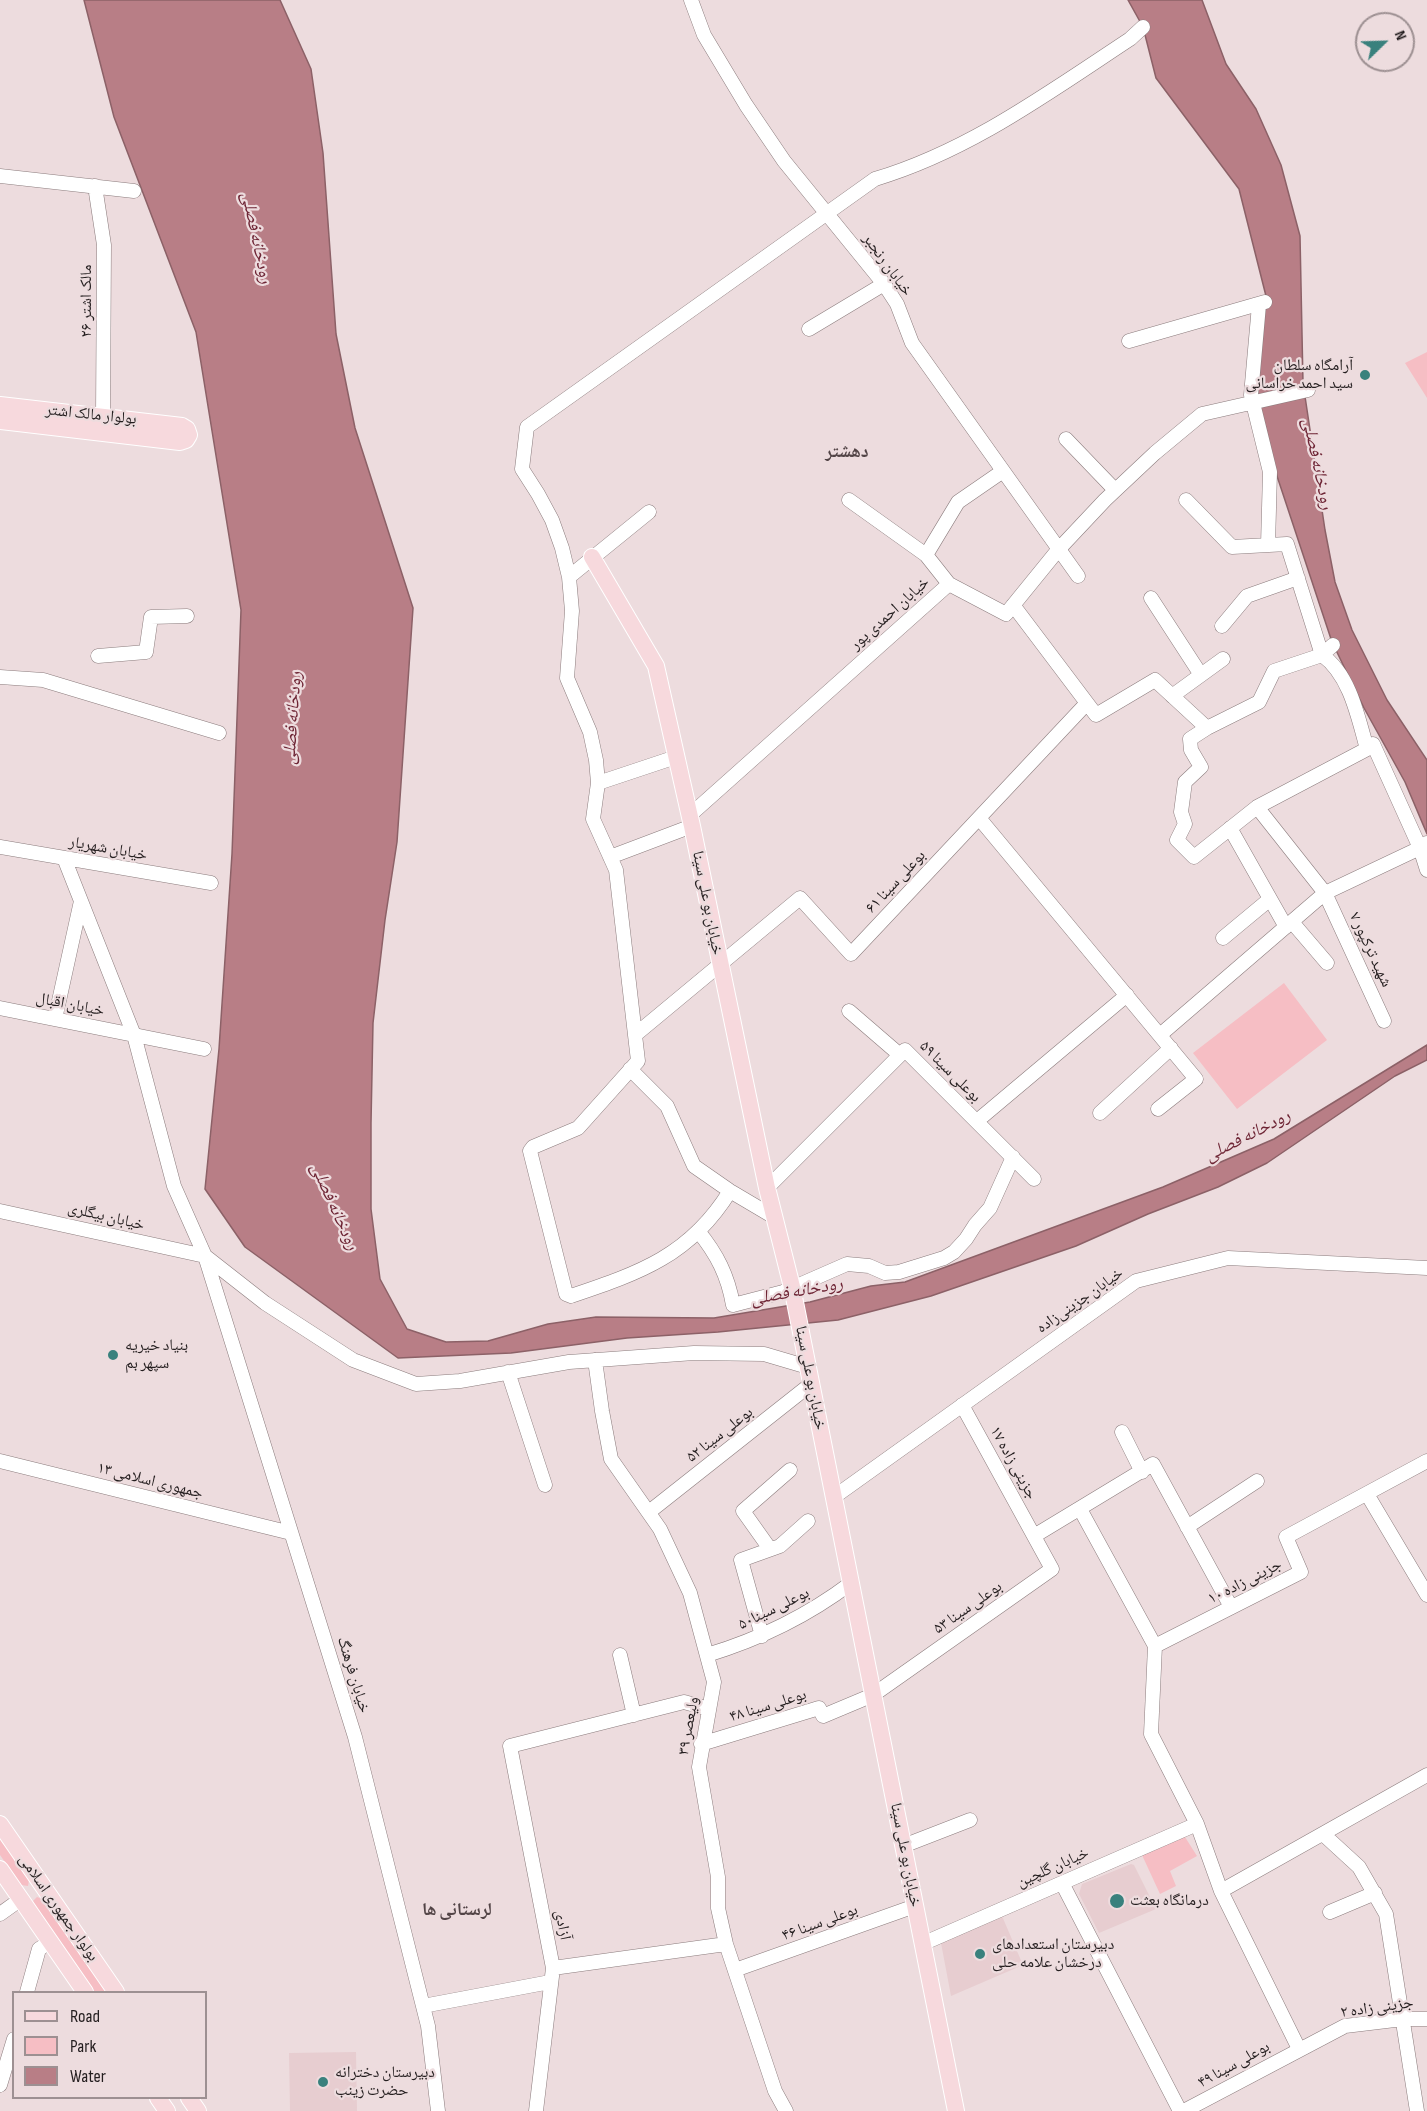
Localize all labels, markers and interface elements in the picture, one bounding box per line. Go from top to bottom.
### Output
north arrow [1355,12,1415,72]
text: N [1390,28,1411,43]
water label: رودخانه فصلی [236,190,276,286]
street label: خیابان رنجبر [858,230,916,300]
street label: مالک اشتر ۲۶ [77,264,97,338]
place label: آرامگاه سلطان سید احمد خراسانی [1245,356,1353,394]
marker: آرامگاه سلطان سید احمد خراسانی [1358,368,1372,382]
street label: بولوار مالک اشتر [44,401,138,429]
water label: رودخانه فصلی [1297,416,1337,512]
district label: دهشتر [825,441,869,463]
street label: خیابان احمدی پور [846,573,934,655]
water label: رودخانه فصلی [279,671,307,765]
street label: خیابان شهریار [67,833,149,865]
street label: بوعلی سینا ۶۱ [862,846,930,918]
street label: خیابان بو علی سینا [688,849,726,957]
street label: شهید ترکپور ۷ [1344,910,1396,990]
street label: خیابان اقبال [34,989,106,1021]
street label: بوعلی سینا ۵۹ [915,1037,985,1107]
water label: رودخانه فصلی [1202,1105,1294,1167]
water label: رودخانه فصلی [305,1160,363,1254]
street label: خیابان بیگلری [66,1199,146,1235]
street label: خیابان جزینی‌زاده [1033,1264,1127,1338]
water label: رودخانه فصلی [749,1273,845,1311]
street label: خیابان بو علی سینا [791,1324,829,1432]
place label: بنیاد خیریه سپهر بم [125,1336,188,1374]
marker: بنیاد خیریه سپهر بم [106,1348,120,1362]
street label: بوعلی سینا ۵۲ [683,1403,757,1467]
street label: جزینی زاده ۱۷ [985,1423,1041,1503]
street label: جمهوری اسلامی ۱۳ [95,1459,205,1503]
street label: جزینی زاده ۱۰ [1205,1555,1285,1609]
street label: بوعلی سینا ۵۳ [930,1577,1006,1639]
street label: بوعلی سینا۵۰ [735,1584,813,1634]
street label: خیابان فرهنگ [332,1635,374,1715]
street label: بوعلی سینا ۴۸ [727,1685,809,1727]
street label: ولیعصر ۳۹ [674,1695,704,1757]
street label: خیابان بو علی سینا [886,1801,924,1909]
street label: خیابان گلچین [1014,1844,1092,1892]
street label: بولوار جمهوری اسلامی [14,1851,102,1965]
place label: درمانگاه بعثت [1130,1891,1209,1911]
marker: درمانگاه بعثت [1108,1892,1126,1910]
district label: لرستانی ها [422,1899,492,1921]
street label: بوعلی سینا ۴۶ [779,1900,861,1946]
street label: آزادی [550,1908,574,1942]
place label: دبیرستان استعدادهای درخشان علامه حلی [992,1935,1114,1973]
marker: دبیرستان استعدادهای درخشان علامه حلی [973,1947,987,1961]
legend [12,1991,207,2099]
street label: جزینی زاده ۲ [1339,1993,1415,2023]
text: Road [70,2006,100,2027]
text: Park [70,2036,96,2057]
street label: بوعلی سینا ۴۹ [1195,2037,1273,2093]
place label: دبیرستان دخترانه حضرت زینب [335,2063,435,2101]
text: Water [70,2066,106,2087]
marker: دبیرستان دخترانه حضرت زینب [316,2075,330,2089]

